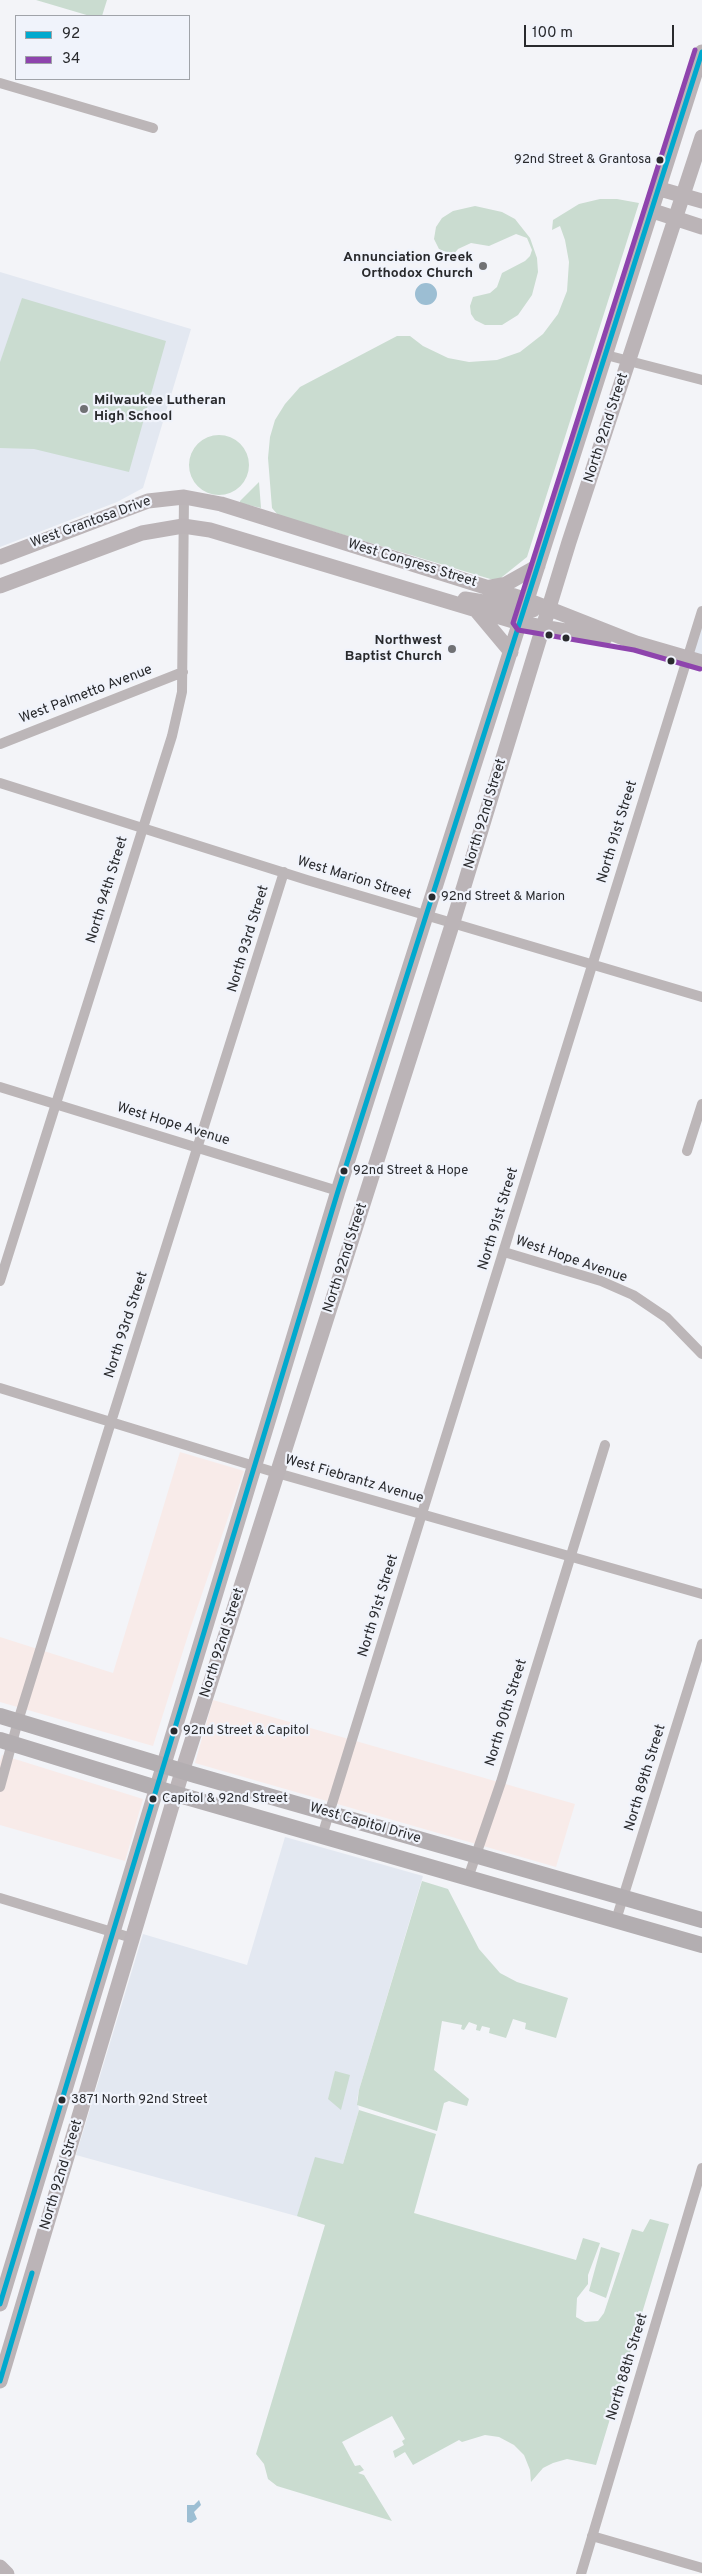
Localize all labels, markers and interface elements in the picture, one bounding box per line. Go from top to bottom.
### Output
legend [15,15,190,80]
scale bar [527,15,677,47]
text: 100 m [532,24,573,43]
text: 92 [62,25,80,44]
text: 34 [62,50,80,69]
place label: 92nd Street & Grantosa [514,152,651,168]
marker: 92nd Street & Grantosa [655,155,665,165]
place label: Annunciation Greek Orthodox Church [343,250,473,282]
marker: Annunciation Greek Orthodox Church [477,260,489,272]
street label: North 92nd Street [581,371,633,485]
place label: Milwaukee Lutheran High School [94,393,226,426]
marker: Milwaukee Lutheran High School [78,403,90,415]
street label: West Grantosa Drive [28,493,154,553]
street label: West Congress Street [345,536,479,592]
unlabelled marker [544,630,554,640]
place label: Northwest Baptist Church [345,633,442,666]
unlabelled marker [561,633,571,643]
marker: Northwest Baptist Church [446,643,458,655]
unlabelled marker [666,656,676,666]
street label: West Palmetto Avenue [17,662,155,728]
street label: North 92nd Street [461,757,511,871]
street label: North 91st Street [594,779,642,885]
street label: North 94th Street [84,834,132,946]
street label: West Marion Street [295,854,413,904]
street label: North 93rd Street [225,883,273,995]
place label: 92nd Street & Marion [441,889,565,905]
marker: 92nd Street & Marion [427,892,437,902]
street label: West Hope Avenue [115,1100,231,1150]
place label: 92nd Street & Hope [353,1163,468,1179]
marker: 92nd Street & Hope [339,1166,349,1176]
street label: North 91st Street [475,1166,523,1272]
street label: North 92nd Street [320,1201,372,1315]
street label: West Hope Avenue [513,1233,629,1287]
street label: North 93rd Street [102,1270,152,1380]
street label: West Fiebrantz Avenue [283,1452,425,1508]
street label: North 91st Street [355,1553,403,1659]
street label: North 92nd Street [197,1586,249,1700]
street label: North 90th Street [483,1657,531,1769]
place label: 92nd Street & Capitol [183,1723,309,1739]
street label: North 89th Street [622,1723,670,1833]
marker: 92nd Street & Capitol [169,1726,179,1736]
place label: Capitol & 92nd Street [162,1791,288,1807]
marker: Capitol & 92nd Street [148,1794,158,1804]
street label: West Capitol Drive [307,1800,423,1848]
place label: 3871 North 92nd Street [71,2092,208,2108]
marker: 3871 North 92nd Street [57,2095,67,2105]
street label: North 92nd Street [37,2118,87,2232]
street label: North 88th Street [604,2311,652,2423]

